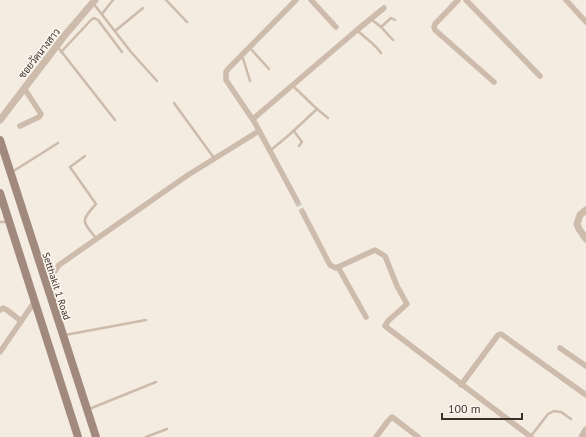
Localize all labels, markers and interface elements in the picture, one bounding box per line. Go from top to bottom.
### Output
street label: ซอยวัดนางสาว [16,26,63,81]
street label: Setthakit 1 Road [39,251,74,322]
scale bar [442,395,522,421]
text: 100 m [448,401,481,416]

